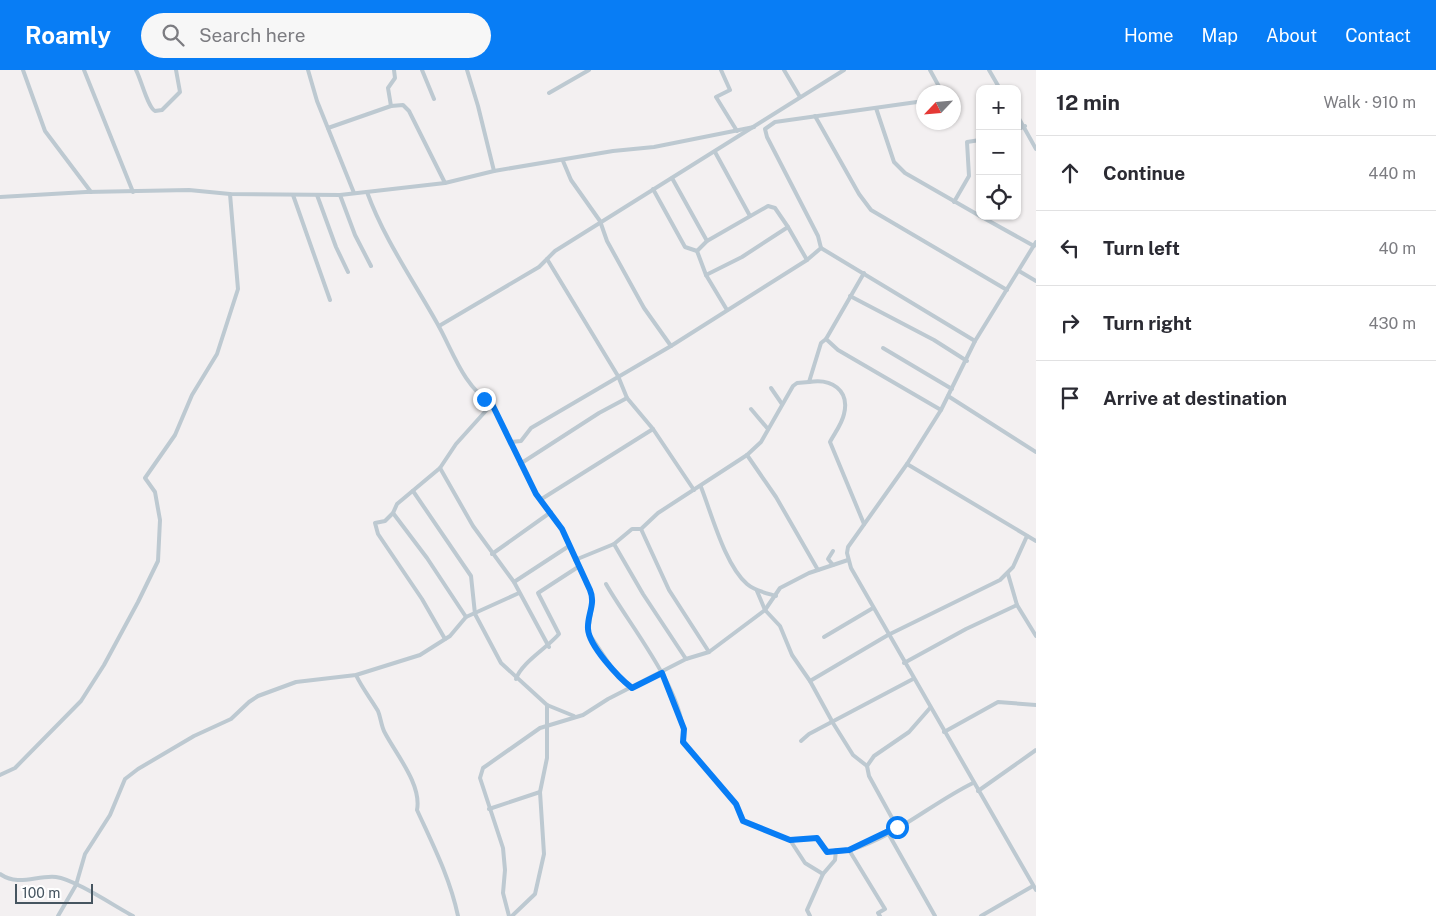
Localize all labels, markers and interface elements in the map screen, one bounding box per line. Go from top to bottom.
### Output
search box [141,13,491,58]
text: Roamly [25,21,111,49]
icon: search [159,21,187,49]
text: Search here [199,24,306,46]
text: Home [1124,25,1174,46]
text: Map [1202,25,1238,46]
text: About [1266,25,1317,46]
text: Contact [1345,25,1411,46]
north arrow [916,85,961,130]
map controls [976,85,1021,220]
button: + [976,85,1021,130]
text: 12 min [1056,90,1120,115]
text: Walk · 910 m [1323,93,1416,112]
button: − [976,130,1021,175]
icon: ahead [1056,159,1084,187]
text: Continue [1103,162,1185,184]
text: 440 m [1368,164,1416,183]
button: locate [976,175,1021,220]
icon: left [1056,234,1084,262]
text: Turn left [1103,237,1180,259]
text: 40 m [1378,239,1416,258]
icon: right [1056,309,1084,337]
text: Turn right [1103,312,1192,334]
text: 430 m [1368,314,1416,333]
icon: arrive [1056,384,1084,412]
text: Arrive at destination [1103,387,1287,409]
route end [473,388,496,411]
route start [886,816,909,839]
scale bar [15,881,92,904]
text: 100 m [22,885,60,901]

